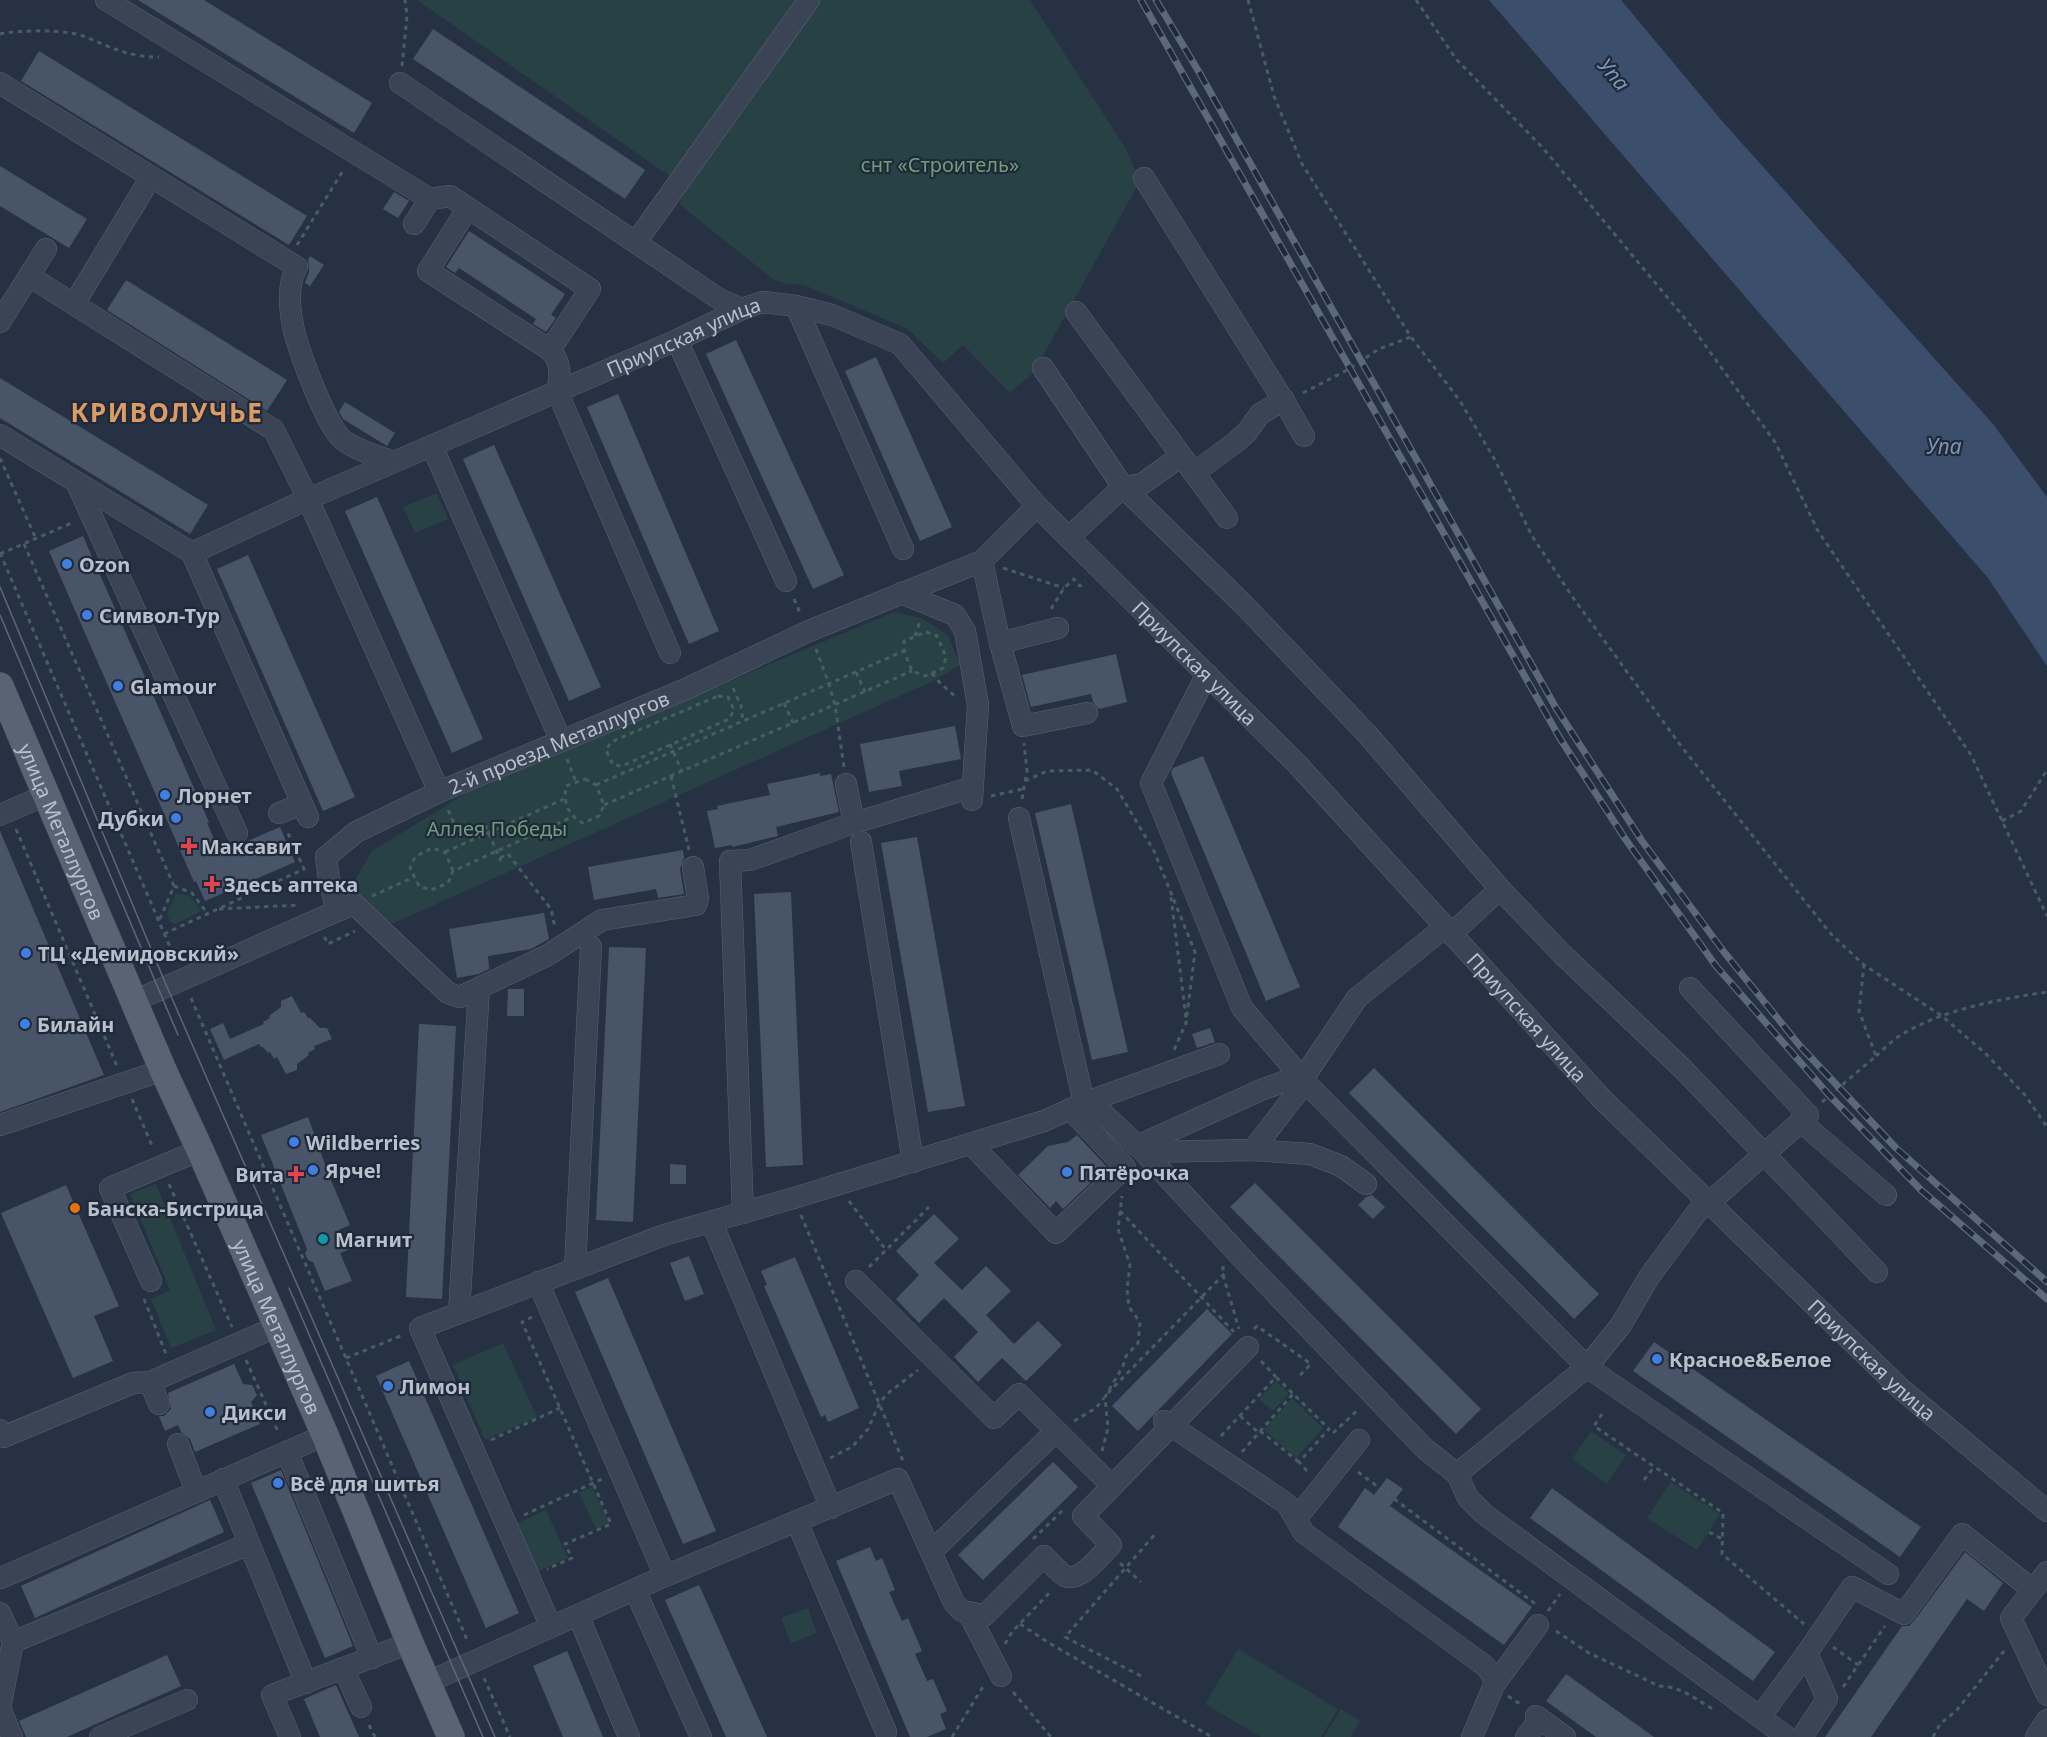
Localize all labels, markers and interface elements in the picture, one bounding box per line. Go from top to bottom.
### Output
water label: Упа [1592,52,1636,97]
park label: снт «Строитель» [861,151,1019,178]
street label: Приупская улица [602,290,764,382]
district label: КРИВОЛУЧЬЕ [71,394,263,430]
water label: Упа [1926,432,1962,460]
place label: Ozon [79,551,130,578]
marker: Ozon [60,557,74,571]
street label: Приупская улица [1127,595,1264,731]
place label: Символ-Тур [99,602,220,629]
marker: Символ-Тур [80,608,94,622]
place label: Glamour [130,673,216,700]
marker: Glamour [111,679,125,693]
street label: 2-й проезд Металлургов [444,684,673,800]
street label: улица Металлургов [12,739,111,924]
place label: Лорнет [177,782,251,809]
marker: Лорнет [158,788,172,802]
place label: Дубки [98,805,164,832]
marker: Дубки [169,811,183,825]
park label: Аллея Победы [427,815,567,842]
place label: Максавит [201,833,302,860]
marker: Максавит [182,839,196,853]
place label: Здесь аптека [224,871,358,898]
marker: Здесь аптека [205,877,219,891]
place label: ТЦ «Демидовский» [38,940,239,967]
marker: ТЦ «Демидовский» [19,946,33,960]
street label: Приупская улица [1462,947,1593,1088]
place label: Билайн [37,1011,114,1038]
marker: Билайн [18,1017,32,1031]
place label: Wildberries [306,1129,420,1156]
marker: Wildberries [287,1135,301,1149]
place label: Ярче! [325,1157,381,1184]
place label: Пятёрочка [1079,1159,1189,1186]
place label: Вита [235,1161,284,1188]
marker: Ярче! [306,1163,320,1177]
marker: Пятёрочка [1060,1165,1074,1179]
marker: Вита [289,1167,303,1181]
place label: Банска-Бистрица [87,1195,264,1222]
marker: Банска-Бистрица [68,1201,82,1215]
place label: Магнит [335,1226,412,1253]
marker: Магнит [316,1232,330,1246]
street label: улица Металлургов [227,1235,328,1418]
street label: Приупская улица [1802,1293,1942,1426]
place label: Красное&Белое [1669,1346,1831,1373]
marker: Красное&Белое [1650,1352,1664,1366]
place label: Лимон [400,1373,470,1400]
marker: Лимон [381,1379,395,1393]
place label: Дикси [222,1399,287,1426]
marker: Дикси [203,1405,217,1419]
place label: Всё для шитья [290,1470,440,1497]
marker: Всё для шитья [271,1476,285,1490]

